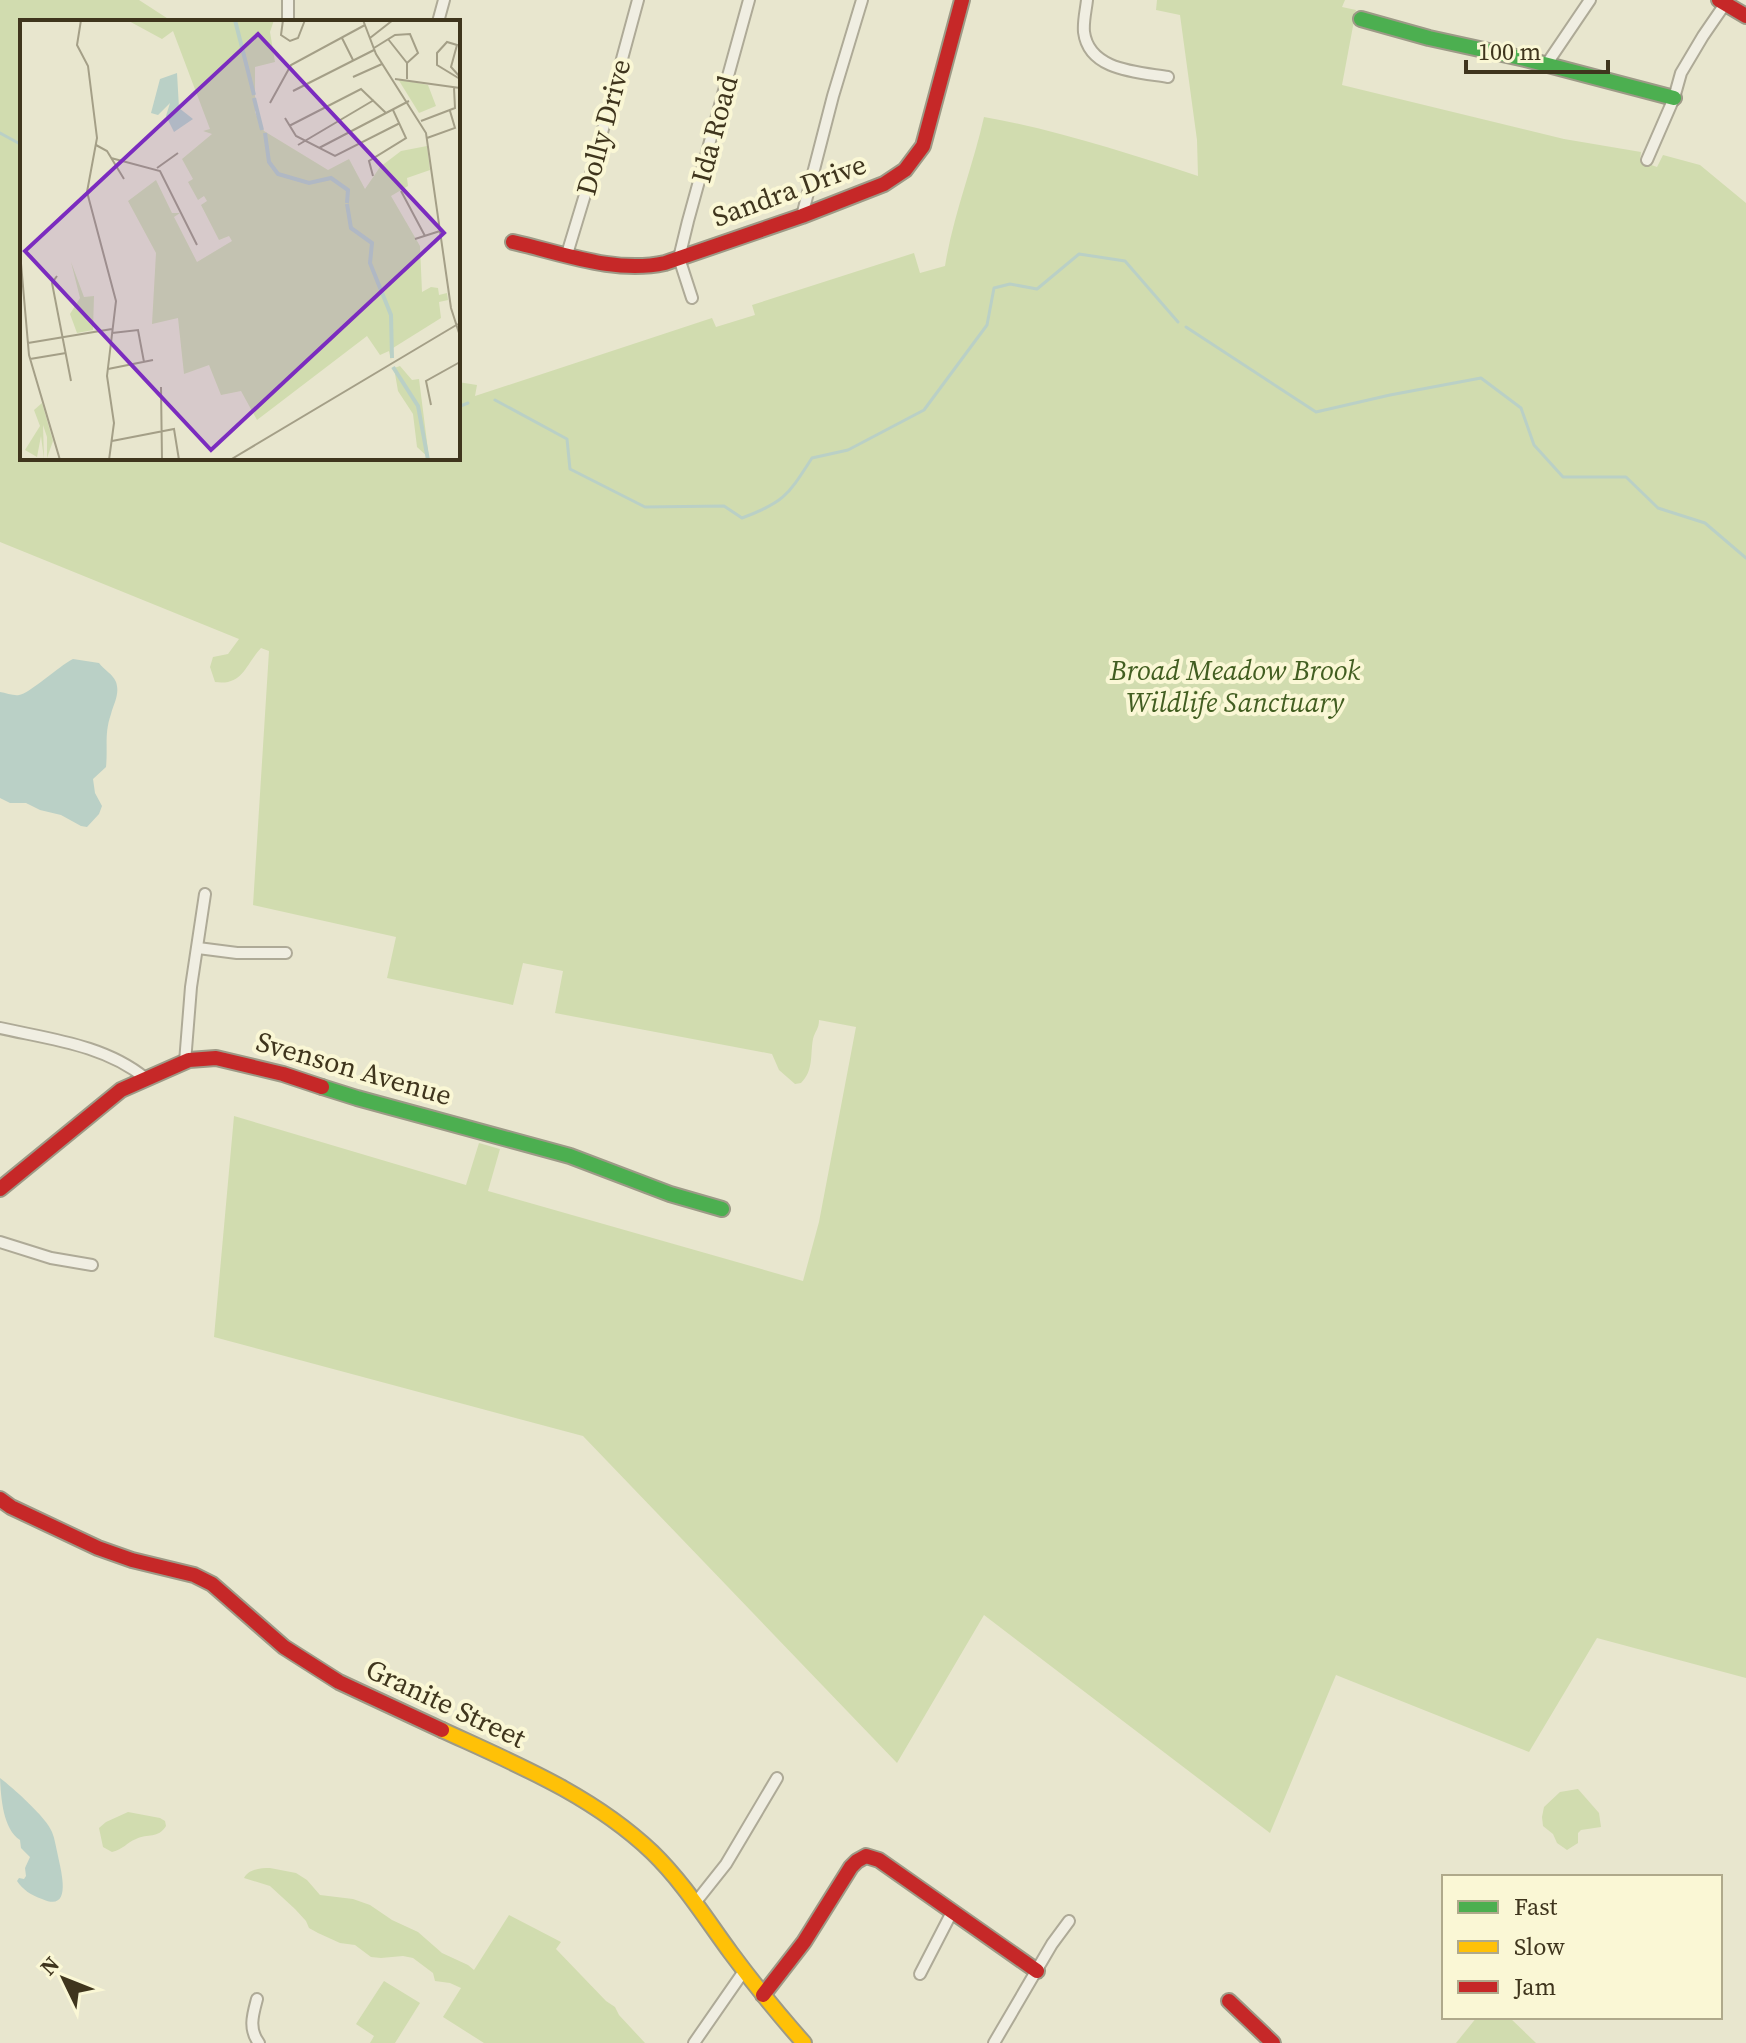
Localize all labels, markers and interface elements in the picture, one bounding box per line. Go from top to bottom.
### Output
inset map [20,20,460,460]
scale bar [1466,24,1608,74]
text: 100 m [1478,35,1541,68]
street label: Dolly Drive [567,55,639,199]
street label: Ida Road [681,71,747,187]
street label: Sandra Drive [707,145,871,235]
park label: Broad Meadow Brook Wildlife Sanctuary [1109,651,1361,721]
street label: Svenson Avenue [252,1022,456,1114]
street label: Granite Street [360,1649,533,1757]
legend [1442,1875,1722,2019]
text: Fast [1514,1890,1558,1923]
text: Slow [1514,1930,1565,1963]
north arrow [24,1939,104,2019]
text: N [33,1949,66,1981]
text: Jam [1513,1970,1556,2003]

